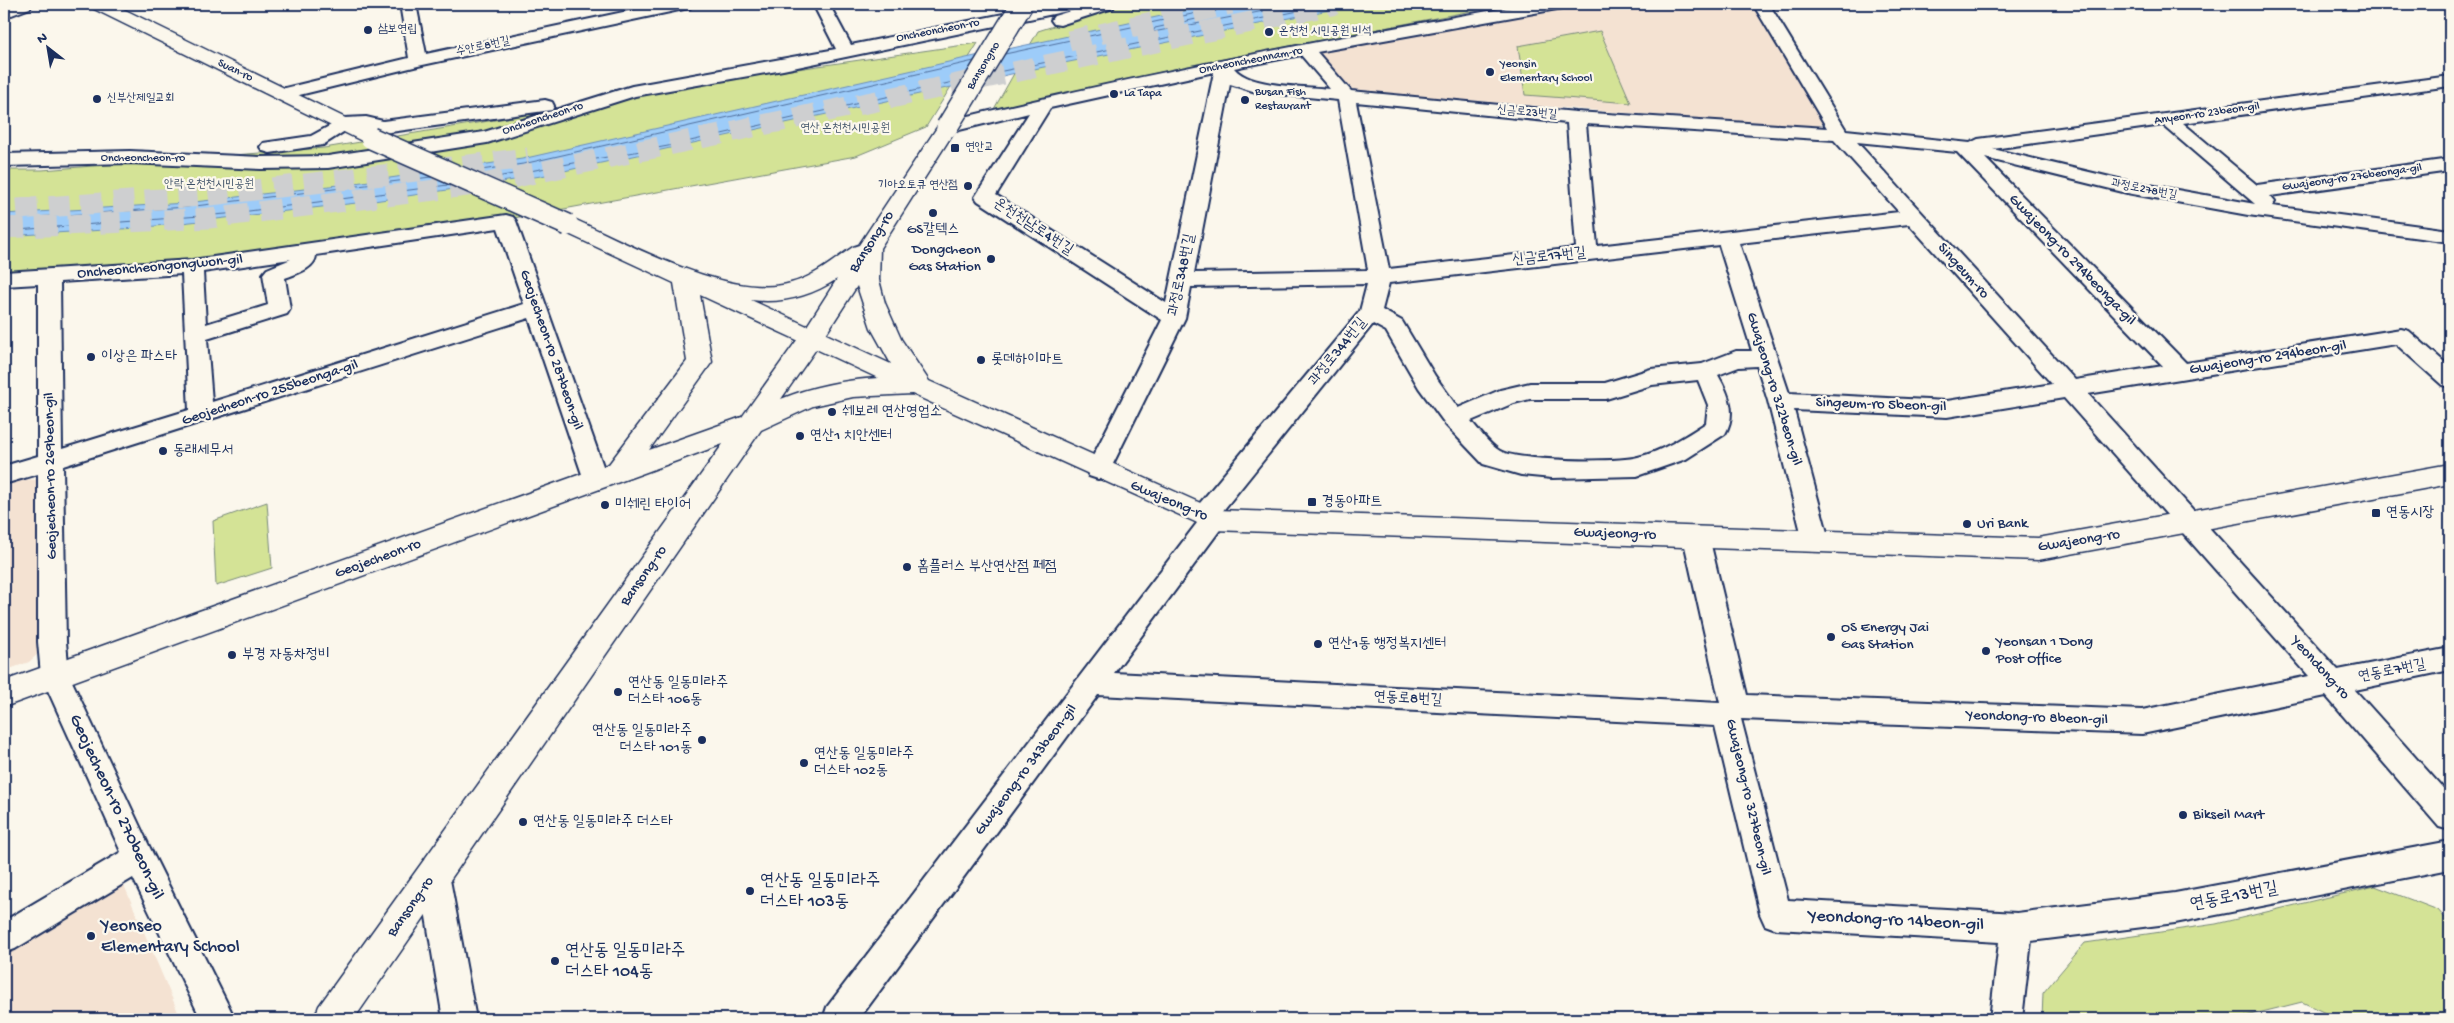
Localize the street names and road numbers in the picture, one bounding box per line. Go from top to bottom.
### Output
street label: Oncheoncheon-ro [895,16,981,46]
street label: 수안로8번길 [455,33,512,60]
street label: Bansongno [964,39,1004,93]
street label: Oncheoncheonnam-ro [1198,44,1304,78]
street label: Suan-ro [215,56,255,86]
street label: Oncheoncheon-ro [501,99,585,139]
street label: Anyeon-ro 23beon-gil [2153,100,2261,128]
street label: 신금로23번길 [1496,103,1558,123]
street label: Oncheoncheon-ro [101,152,185,166]
street label: Gwajeong-ro 276beonga-gil [2281,161,2423,195]
street label: 과정로278번길 [2110,177,2179,203]
street label: Gwajeong-ro 294beonga-gil [2005,191,2139,329]
street label: 온천천남로4번길 [990,195,1076,259]
street label: Bansong-ro [845,208,899,277]
street label: 과정로348번길 [1165,232,1199,318]
street label: Singeum-ro [1933,239,1993,303]
street label: 신금로17번길 [1511,244,1587,270]
street label: Oncheoncheongongwon-gil [76,251,244,283]
street label: Geojecheon-ro 287beon-gil [515,268,587,432]
street label: Gwajeong-ro 322beon-gil [1742,310,1806,468]
street label: 과정로344번길 [1305,314,1371,390]
street label: Gwajeong-ro 294beon-gil [2188,337,2348,379]
street label: Geojecheon-ro 255beonga-gil [179,356,361,430]
street label: Geojecheon-ro 269beon-gil [41,392,61,560]
street label: Singeum-ro 5beon-gil [1815,394,1947,416]
street label: Gwajeong-ro [1127,477,1211,526]
street label: Gwajeong-ro [1573,524,1657,544]
street label: Gwajeong-ro [2037,526,2121,556]
street label: Geojecheon-ro [332,535,424,583]
street label: Bansong-ro [616,542,672,611]
street label: Yeondong-ro [2285,631,2353,704]
street label: 연동로7번길 [2357,656,2427,686]
street label: 연동로8번길 [1373,688,1443,710]
street label: Gwajeong-ro 343beon-gil [971,701,1081,839]
street label: Yeondong-ro 8beon-gil [1964,706,2108,729]
street label: Geojecheon-ro 270beon-gil [64,711,168,903]
street label: Gwajeong-ro 327beon-gil [1721,717,1775,877]
street label: Bansong-ro [383,873,439,942]
street label: 연동로13번길 [2188,878,2280,916]
street label: Yeondong-ro 14beon-gil [1806,906,1984,936]

